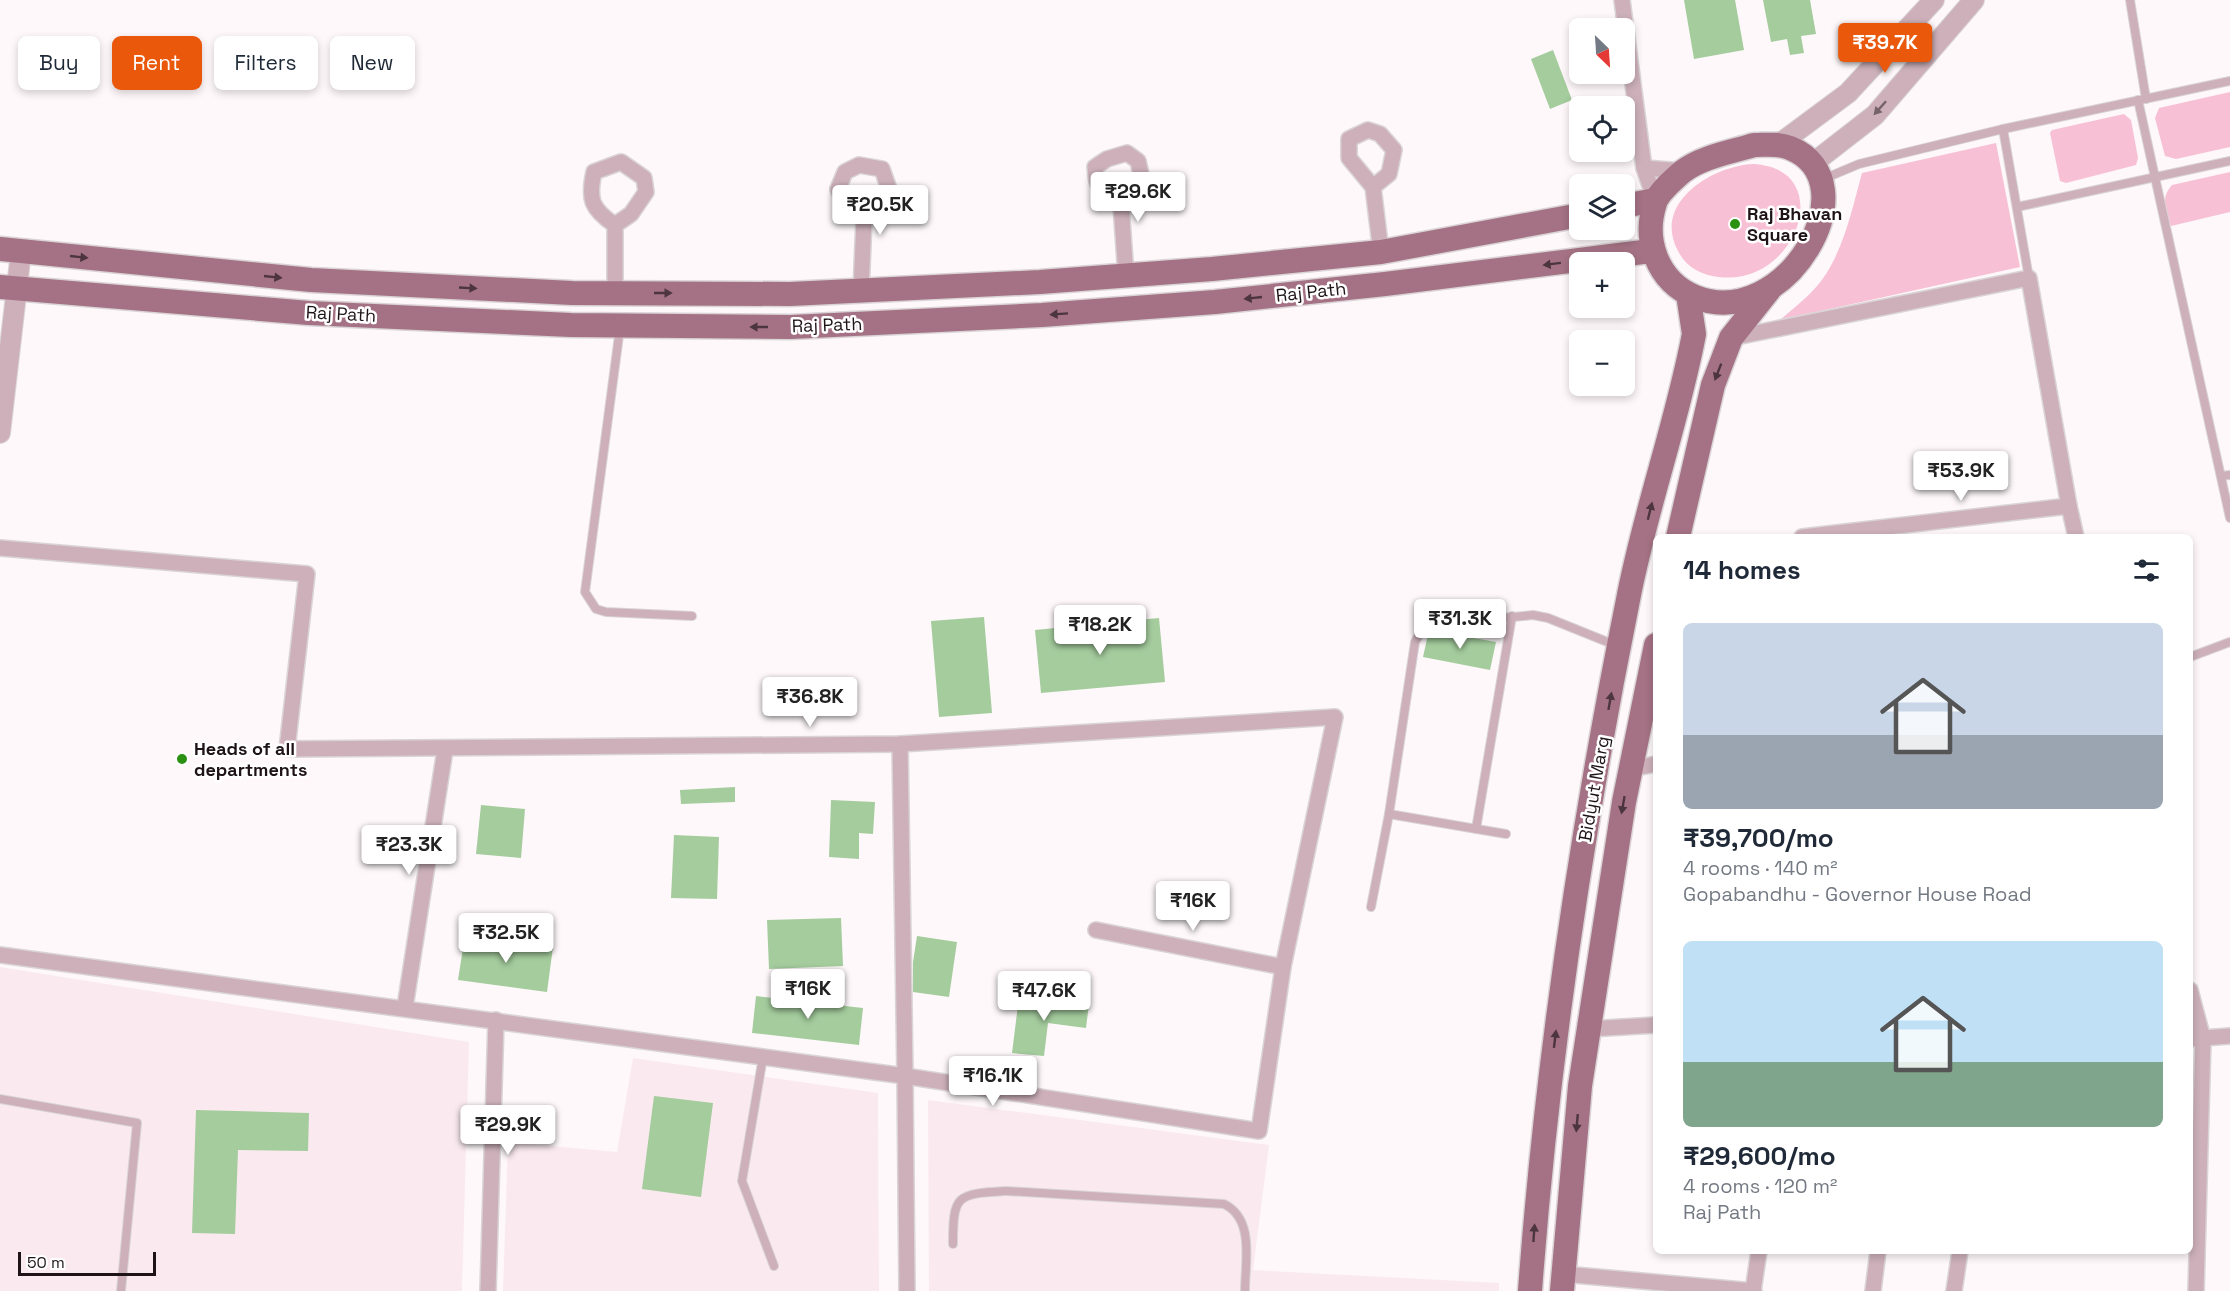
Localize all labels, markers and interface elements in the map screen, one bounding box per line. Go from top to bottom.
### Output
north arrow [1569,18,1635,84]
map controls [1569,18,1635,396]
pin: ₹39.7K [1836,23,1934,74]
text: ₹39.7K [1852,29,1918,55]
chip: Buy [18,36,100,90]
chip: Rent [112,36,202,90]
chip: Filters [214,36,318,90]
chip: New [330,36,415,90]
button: locate [1569,96,1635,162]
one-way arrow [1874,100,1887,115]
pin: ₹29.6K [1089,172,1187,223]
button: layers [1569,174,1635,240]
text: ₹29.6K [1104,178,1172,204]
pin: ₹20.5K [831,185,929,236]
text: ₹20.5K [846,191,914,217]
place label: Raj Bhavan Square [1747,202,1842,246]
marker: Raj Bhavan Square [1728,217,1742,231]
one-way arrow [70,252,89,262]
button: + [1569,252,1635,318]
one-way arrow [1542,259,1561,268]
one-way arrow [264,272,283,282]
street label: Raj Path [1275,276,1347,307]
one-way arrow [459,283,478,292]
one-way arrow [653,288,672,298]
one-way arrow [1244,293,1263,303]
street label: Raj Path [305,300,377,327]
one-way arrow [1050,309,1069,319]
street label: Raj Path [791,312,863,337]
one-way arrow [750,322,769,332]
button: − [1569,330,1635,396]
one-way arrow [1712,363,1722,381]
pin: ₹53.9K [1912,451,2010,502]
text: ₹53.9K [1927,457,1995,483]
one-way arrow [1646,501,1655,519]
text: 14 homes [1683,553,1801,587]
icon: filters [2130,554,2163,587]
pin: ₹31.3K [1411,599,1509,650]
pin: ₹18.2K [1051,605,1149,656]
text: ₹31.3K [1428,605,1492,631]
text: ₹18.2K [1068,611,1132,637]
icon: home [1869,662,1977,770]
pin: ₹36.8K [761,677,859,728]
text: ₹36.8K [776,683,844,709]
one-way arrow [1605,692,1614,711]
street label: Bidyut Marg [1573,734,1614,843]
place label: Heads of all departments [194,737,307,781]
marker: Heads of all departments [175,752,189,766]
one-way arrow [1618,796,1627,815]
text: ₹39,700/mo [1683,821,1834,855]
pin: ₹23.3K [360,825,458,876]
text: ₹23.3K [375,831,443,857]
text: 4 rooms · 140 m² [1683,855,1838,881]
pin: ₹16K [1157,881,1229,932]
text: Gopabandhu - Governor House Road [1683,881,2032,907]
text: ₹16K [1170,887,1216,913]
pin: ₹32.5K [457,913,555,964]
text: ₹32.5K [473,919,539,945]
pin: ₹16K [772,969,844,1020]
pin: ₹47.6K [995,971,1093,1022]
text: ₹16K [785,975,831,1001]
text: ₹47.6K [1012,977,1076,1003]
icon: home [1869,980,1977,1088]
one-way arrow [1550,1029,1560,1048]
pin: ₹16.1K [944,1056,1042,1107]
text: ₹16.1K [963,1062,1023,1088]
pin: ₹29.9K [459,1105,557,1156]
text: ₹29.9K [474,1111,542,1137]
one-way arrow [1572,1113,1582,1132]
text: ₹29,600/mo [1683,1139,1836,1173]
text: 4 rooms · 120 m² [1683,1173,1837,1199]
text: Raj Path [1683,1199,1761,1225]
one-way arrow [1529,1223,1539,1242]
scale bar [18,1249,156,1276]
text: 50 m [27,1252,65,1273]

